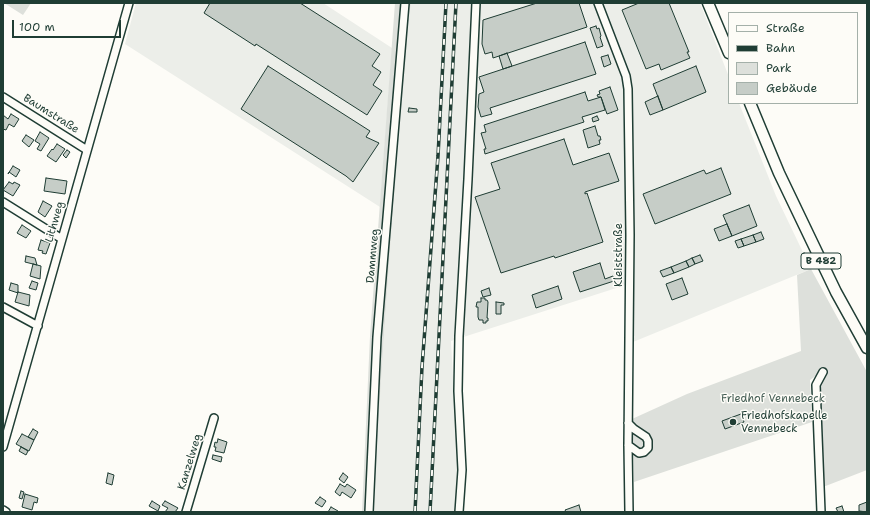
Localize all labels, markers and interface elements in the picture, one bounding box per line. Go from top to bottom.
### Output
scale bar [14,12,123,38]
legend [728,12,858,104]
text: 100 m [19,19,55,35]
text: Straße [766,20,805,36]
text: Bahn [766,40,795,56]
text: Park [766,60,792,76]
text: Gebäude [766,80,817,96]
street label: Baumstraße [21,92,81,136]
street label: Lithweg [43,200,67,244]
street label: Kleiststraße [612,223,626,287]
street label: Dammweg [364,228,382,284]
road number: B 482 [801,253,841,269]
park label: Friedhof Vennebeck [721,392,825,406]
place label: Friedhofskapelle Vennebeck [741,409,828,435]
marker: Friedhofskapelle Vennebeck [728,417,738,427]
street label: Kanzelweg [175,432,205,492]

